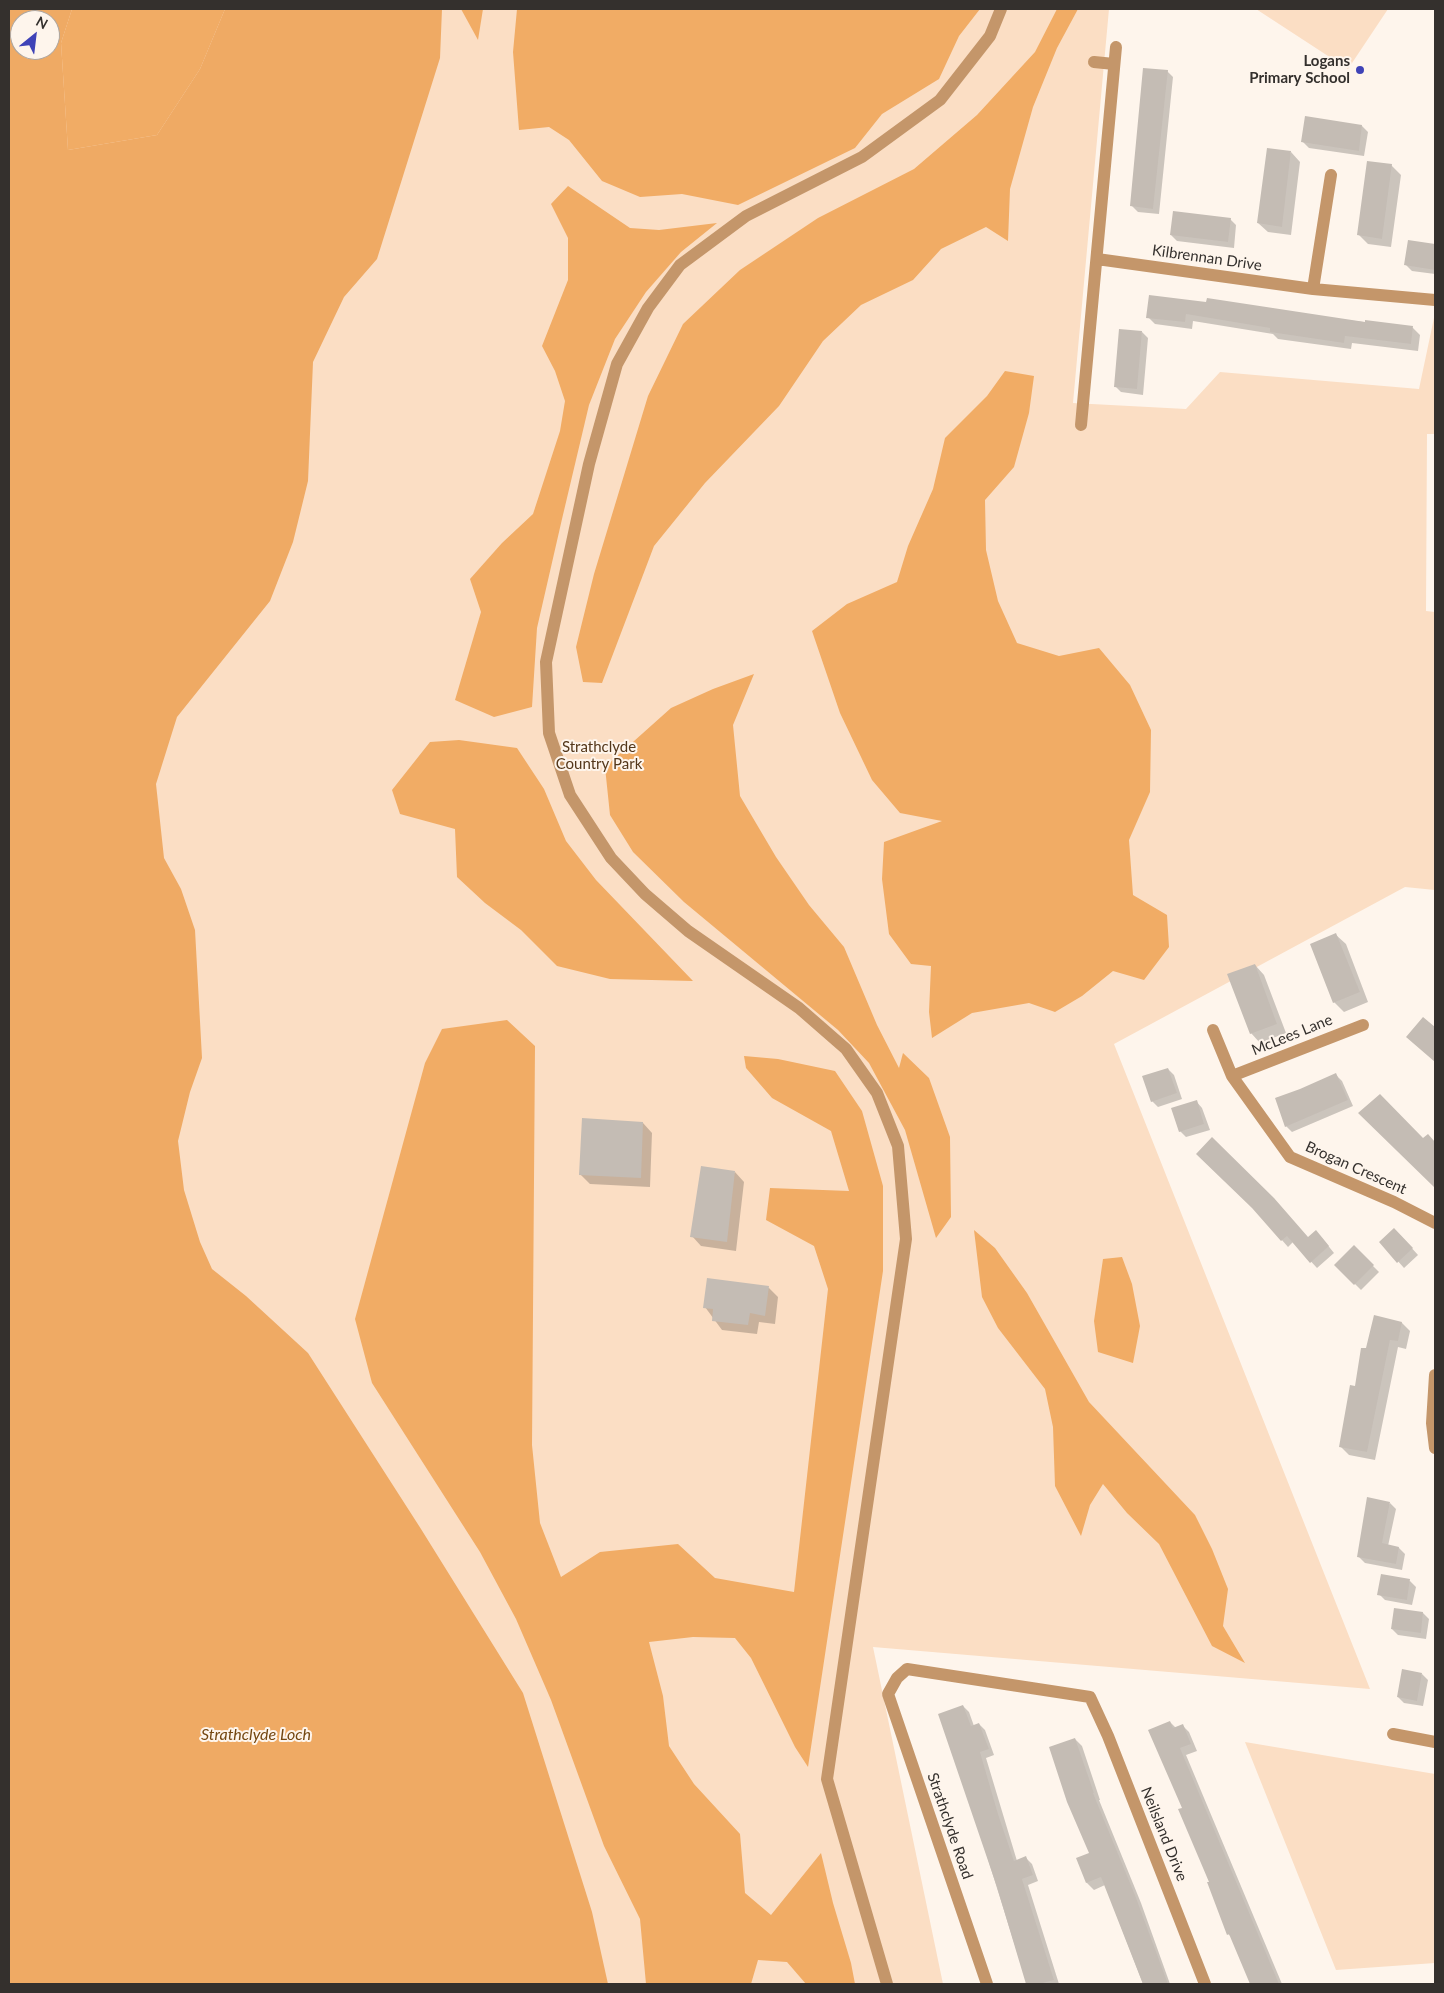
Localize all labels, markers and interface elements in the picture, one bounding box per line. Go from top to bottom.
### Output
north arrow [10,10,60,60]
text: N [33,12,51,32]
place label: Logans Primary School [1249,52,1350,87]
marker: Logans Primary School [1354,64,1366,76]
street label: Kilbrennan Drive [1151,241,1263,275]
park label: Strathclyde Country Park [556,738,642,773]
street label: McLees Lane [1249,1011,1335,1059]
street label: Brogan Crescent [1303,1138,1409,1198]
water label: Strathclyde Loch [201,1725,311,1745]
street label: Strathclyde Road [923,1770,977,1882]
street label: Neilsland Drive [1137,1784,1191,1884]

